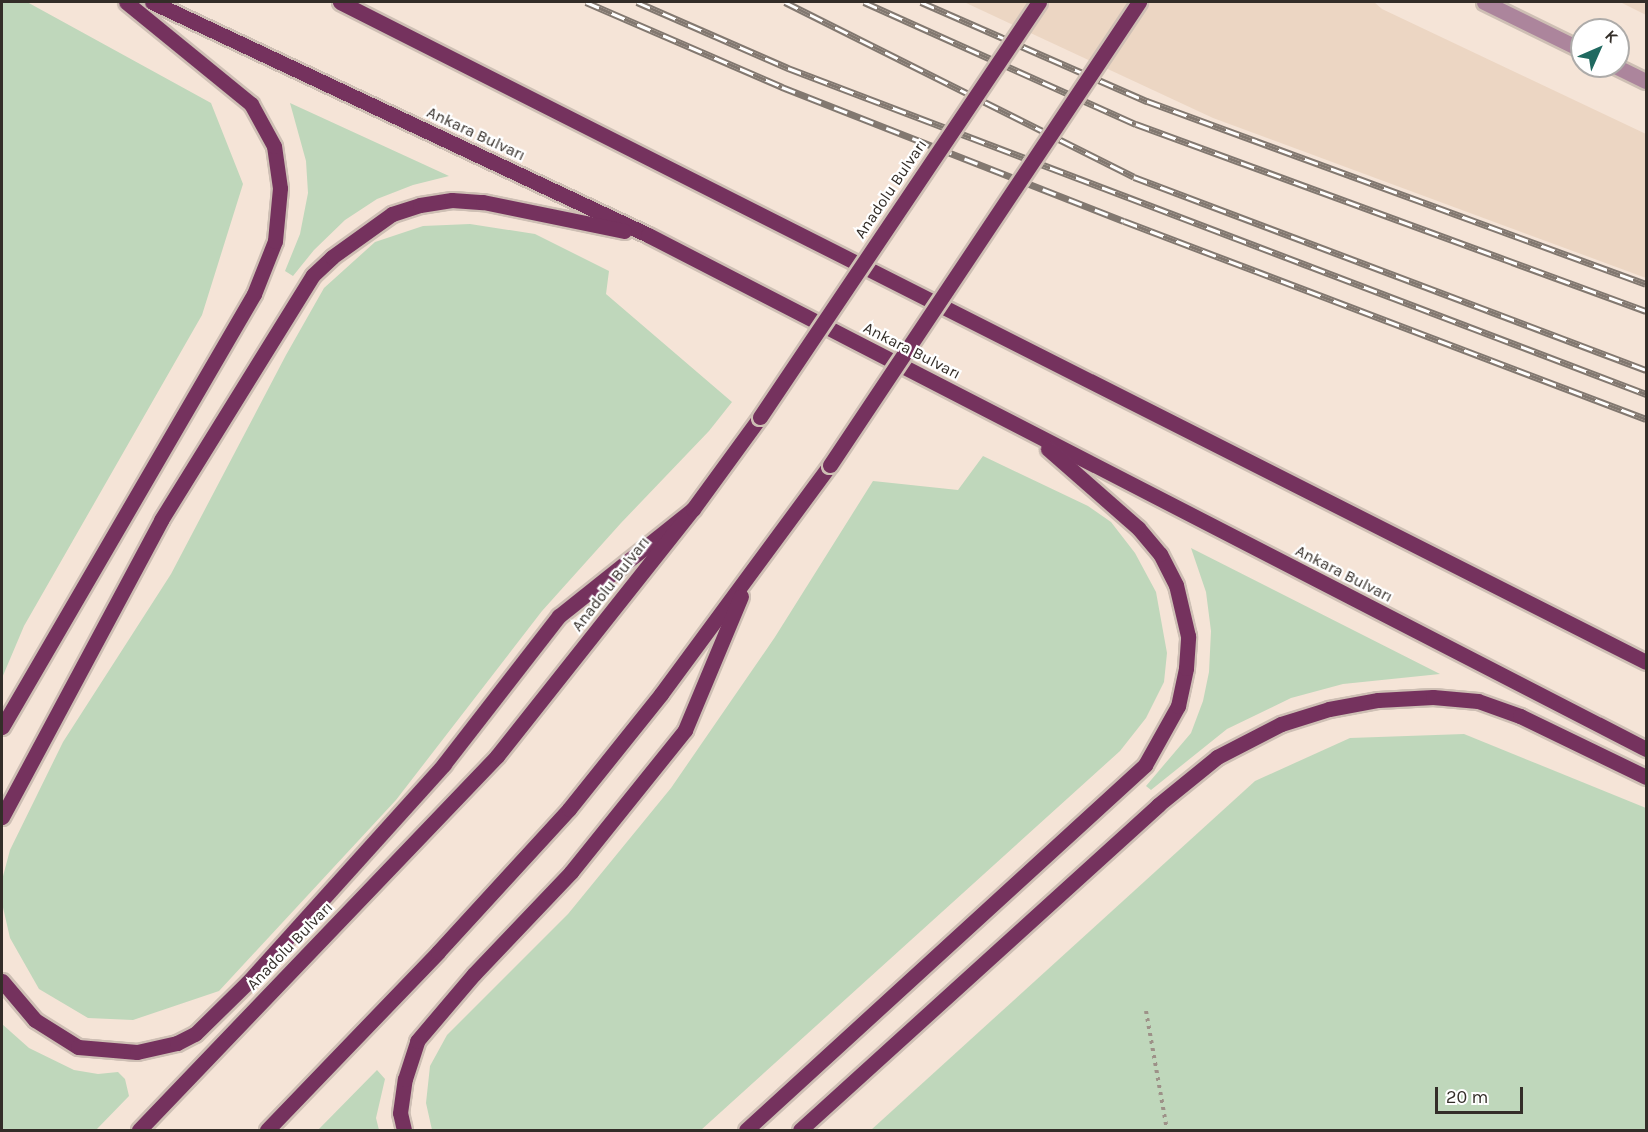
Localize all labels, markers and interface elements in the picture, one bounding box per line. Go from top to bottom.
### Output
north arrow [1570,18,1630,78]
text: K [1601,26,1622,47]
street label: Ankara Bulvarı [424,103,528,165]
street label: Anadolu Bulvarı [851,136,931,242]
street label: Ankara Bulvarı [860,318,964,384]
street label: Anadolu Bulvarı [568,533,654,635]
street label: Ankara Bulvarı [1292,541,1396,607]
street label: Anadolu Bulvarı [243,898,337,994]
scale bar [1438,1075,1526,1113]
text: 20 m [1446,1086,1488,1108]

